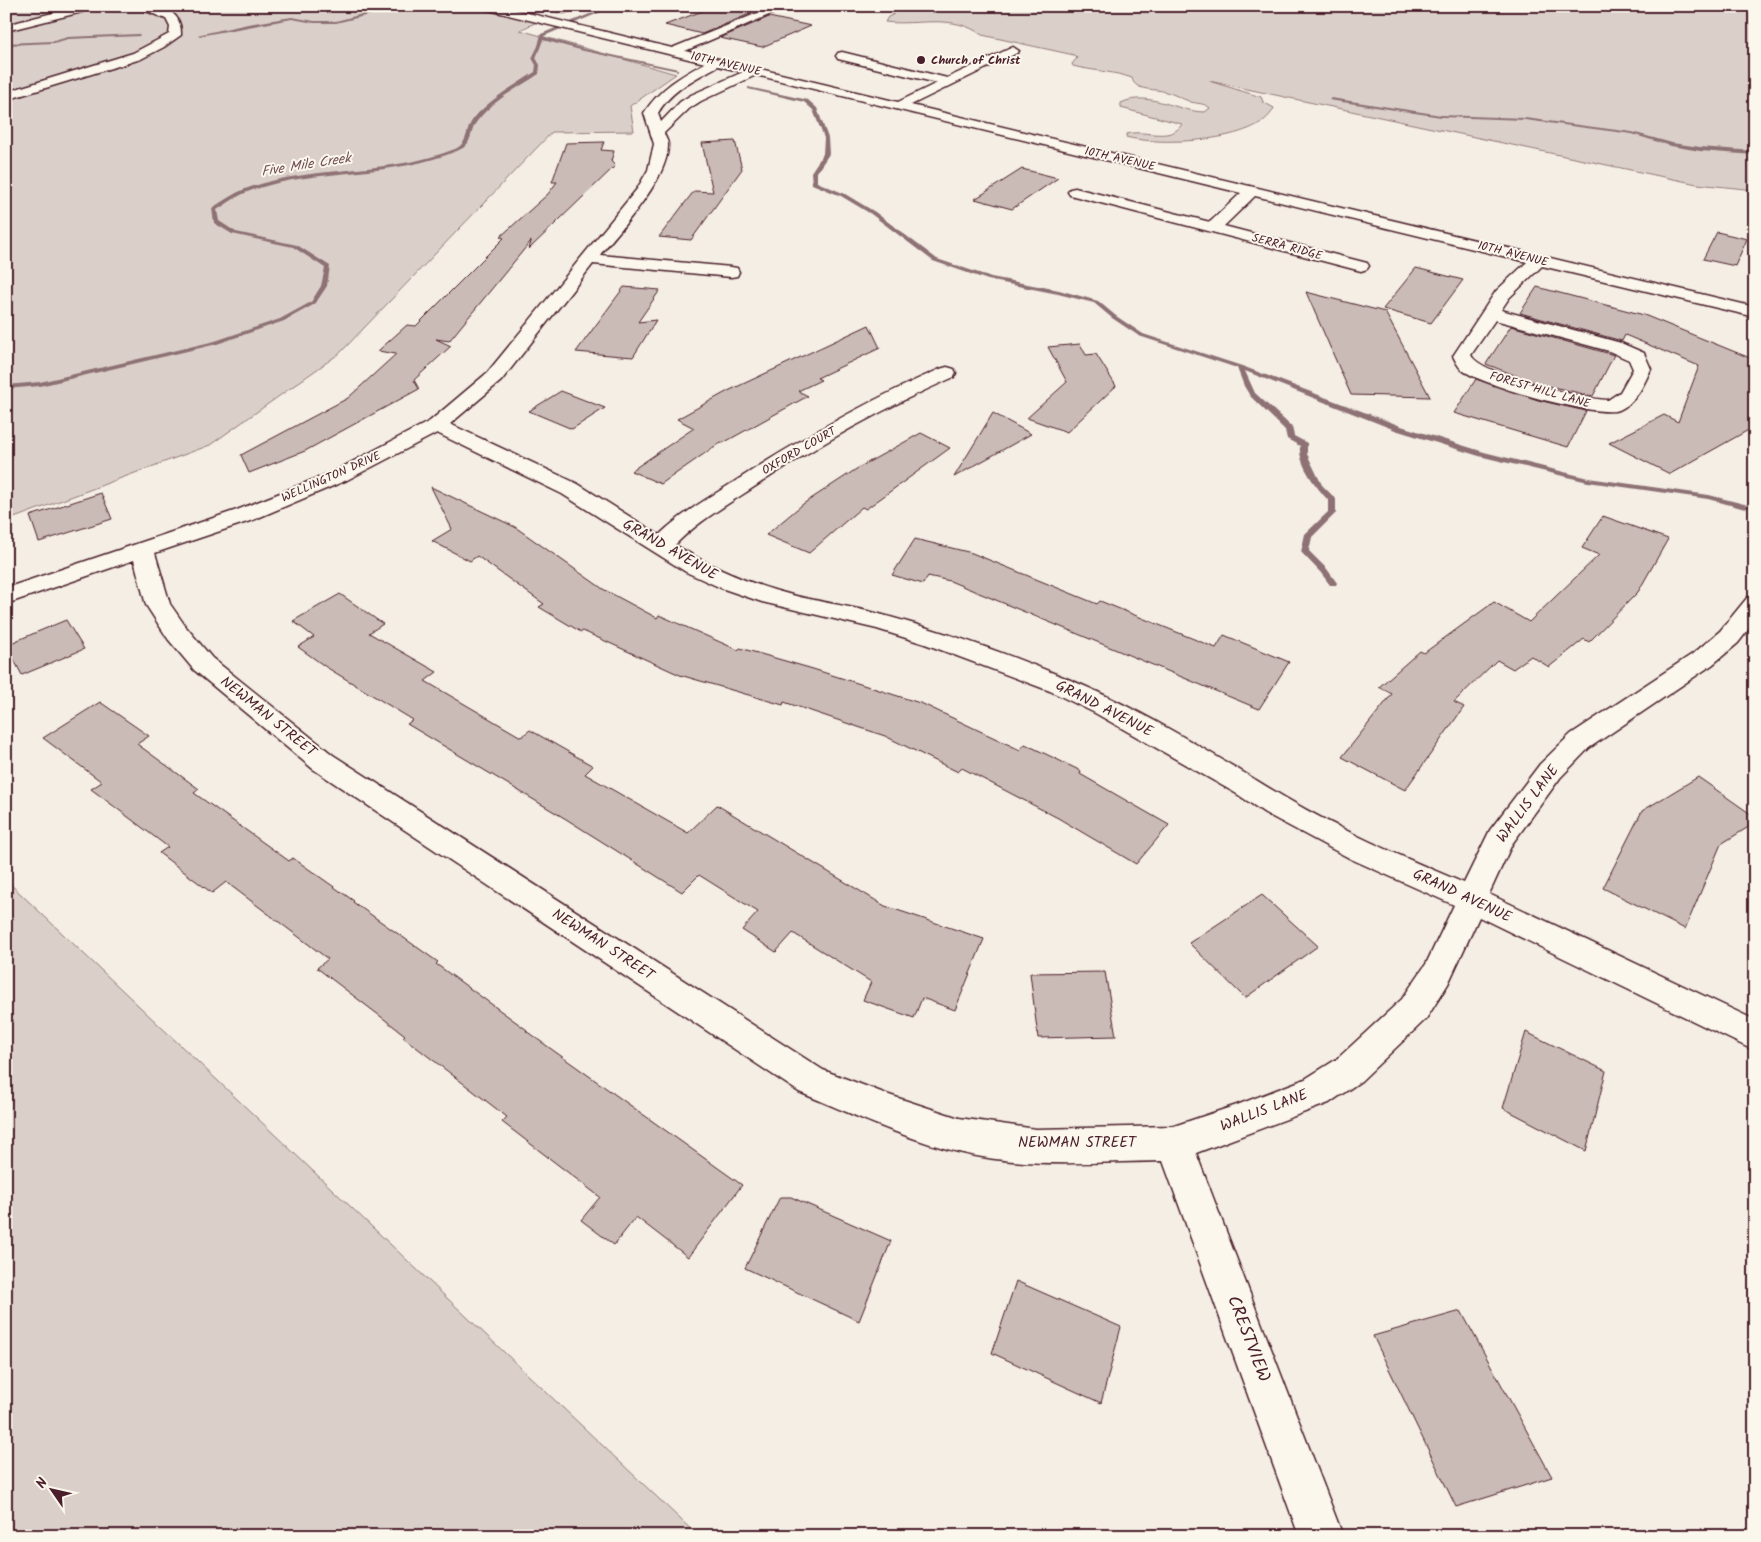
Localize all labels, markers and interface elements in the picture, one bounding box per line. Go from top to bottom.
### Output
street label: 10TH AVENUE [689,47,764,82]
place label: Church of Christ [931,51,1021,70]
marker: Church of Christ [915,54,927,66]
street label: 10TH AVENUE [1083,142,1158,177]
water label: Five Mile Creek [260,147,355,183]
street label: SERRA RIDGE [1250,228,1325,266]
street label: 10TH AVENUE [1476,236,1551,272]
street label: FOREST HILL LANE [1487,367,1594,414]
street label: OXFORD COURT [758,421,841,480]
street label: WELLINGTON DRIVE [278,446,385,507]
street label: GRAND AVENUE [618,513,723,588]
street label: NEWMAN STREET [215,671,323,765]
street label: GRAND AVENUE [1051,674,1158,744]
street label: WALLIS LANE [1491,759,1566,848]
street label: GRAND AVENUE [1409,863,1517,930]
street label: NEWMAN STREET [547,903,661,988]
street label: WALLIS LANE [1217,1083,1312,1139]
street label: NEWMAN STREET [1018,1131,1138,1155]
street label: CRESTVIEW [1218,1291,1278,1387]
north arrow [28,1464,78,1514]
text: N [30,1473,54,1493]

